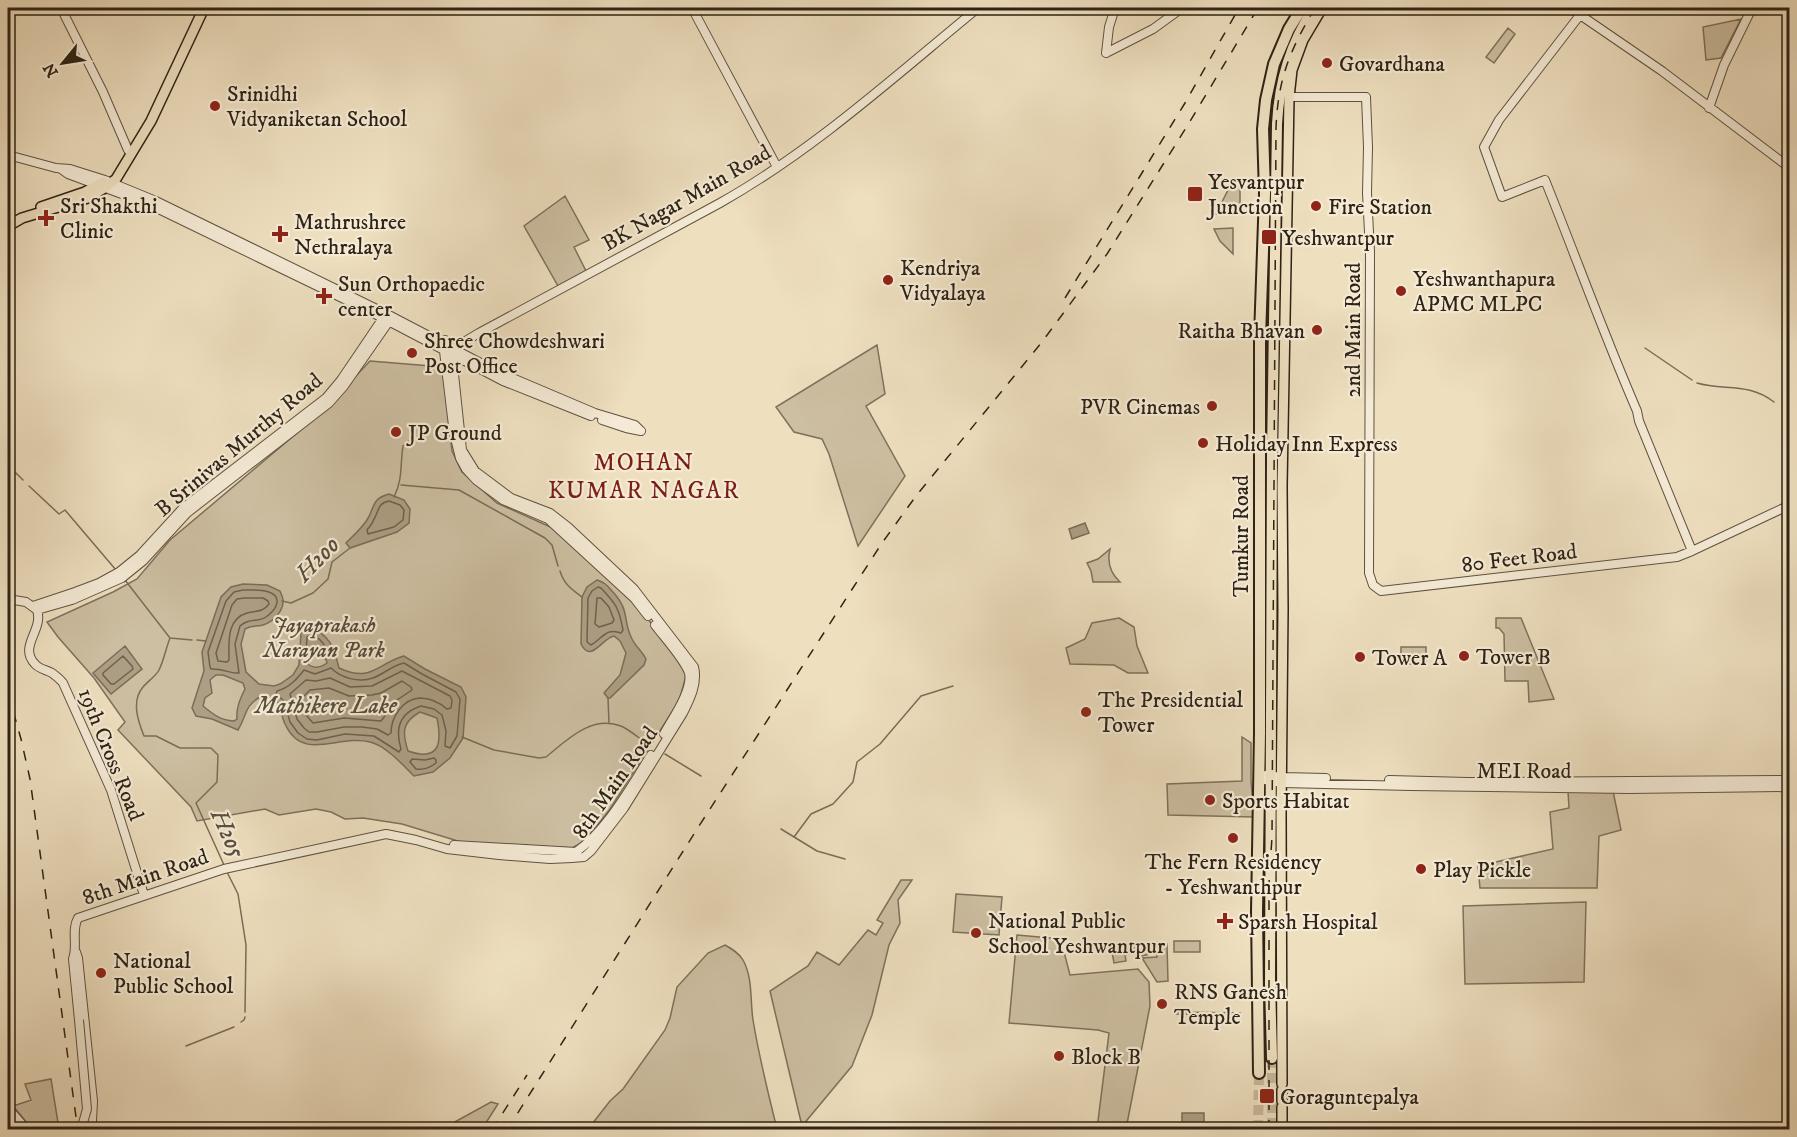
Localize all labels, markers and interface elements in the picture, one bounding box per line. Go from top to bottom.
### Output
north arrow [33,33,93,93]
place label: Govardhana [1339,51,1446,78]
marker: Govardhana [1320,56,1334,70]
text: N [39,59,63,81]
place label: Srinidhi Vidyaniketan School [226,81,407,133]
marker: Srinidhi Vidyaniketan School [208,99,222,113]
street label: BK Nagar Main Road [597,139,776,258]
place label: Yesvantpur Junction [1206,169,1305,221]
marker: Yesvantpur Junction [1186,185,1204,203]
place label: Sri Shakthi Clinic [60,193,158,245]
place label: Fire Station [1328,194,1433,221]
marker: Fire Station [1309,199,1323,213]
marker: Sri Shakthi Clinic [37,209,55,227]
place label: Mathrushree Nethralaya [294,209,406,261]
marker: Mathrushree Nethralaya [271,225,289,243]
place label: Yeshwantpur [1282,225,1395,252]
marker: Yeshwantpur [1260,228,1278,246]
place label: Kendriya Vidyalaya [899,255,986,307]
street label: 2nd Main Road [1340,263,1367,397]
place label: Yeshwanthapura APMC MLPC [1413,266,1556,318]
place label: Sun Orthopaedic center [338,271,485,323]
marker: Kendriya Vidyalaya [881,273,895,287]
marker: Yeshwanthapura APMC MLPC [1394,284,1408,298]
marker: Sun Orthopaedic center [315,287,333,305]
place label: Raitha Bhavan [1178,318,1305,345]
marker: Raitha Bhavan [1310,323,1324,337]
place label: Shree Chowdeshwari Post Office [424,328,605,380]
marker: Shree Chowdeshwari Post Office [405,346,419,360]
street label: B Srinivas Murthy Road [150,367,328,523]
place label: PVR Cinemas [1080,394,1200,421]
marker: PVR Cinemas [1205,399,1219,413]
place label: JP Ground [406,420,502,447]
marker: JP Ground [389,425,403,439]
place label: Holiday Inn Express [1215,431,1398,458]
marker: Holiday Inn Express [1196,436,1210,450]
district label: MOHAN KUMAR NAGAR [548,448,740,506]
street label: Tumkur Road [1228,475,1255,597]
water label: H200 [288,531,347,590]
street label: 80 Feet Road [1460,538,1578,579]
park label: Jayaprakash Narayan Park [261,612,385,664]
place label: Tower B [1476,644,1551,671]
place label: Tower A [1372,645,1448,672]
marker: Tower B [1457,649,1471,663]
marker: Tower A [1353,650,1367,664]
street label: 19th Cross Road [72,684,149,825]
place label: The Presidential Tower [1098,687,1244,739]
water label: Mathikere Lake [253,691,398,721]
marker: The Presidential Tower [1079,705,1093,719]
street label: 8th Main Road [567,721,664,844]
street label: MEI Road [1476,758,1572,785]
place label: Sports Habitat [1222,788,1350,815]
marker: Sports Habitat [1203,793,1217,807]
water label: H205 [203,803,251,863]
marker: The Fern Residency - Yeshwanthpur [1226,831,1240,845]
street label: 8th Main Road [79,843,212,912]
place label: The Fern Residency - Yeshwanthpur [1145,849,1322,901]
place label: Play Pickle [1433,857,1531,884]
marker: Play Pickle [1414,862,1428,876]
place label: National Public School Yeshwantpur [988,908,1166,960]
place label: Sparsh Hospital [1238,909,1378,936]
marker: Sparsh Hospital [1216,912,1234,930]
marker: National Public School Yeshwantpur [969,926,983,940]
place label: National Public School [113,948,234,1000]
marker: National Public School [94,966,108,980]
place label: RNS Ganesh Temple [1174,979,1287,1031]
marker: RNS Ganesh Temple [1155,997,1169,1011]
place label: Block B [1071,1044,1141,1071]
marker: Block B [1052,1049,1066,1063]
place label: Goraguntepalya [1280,1084,1420,1111]
marker: Goraguntepalya [1258,1087,1276,1105]

